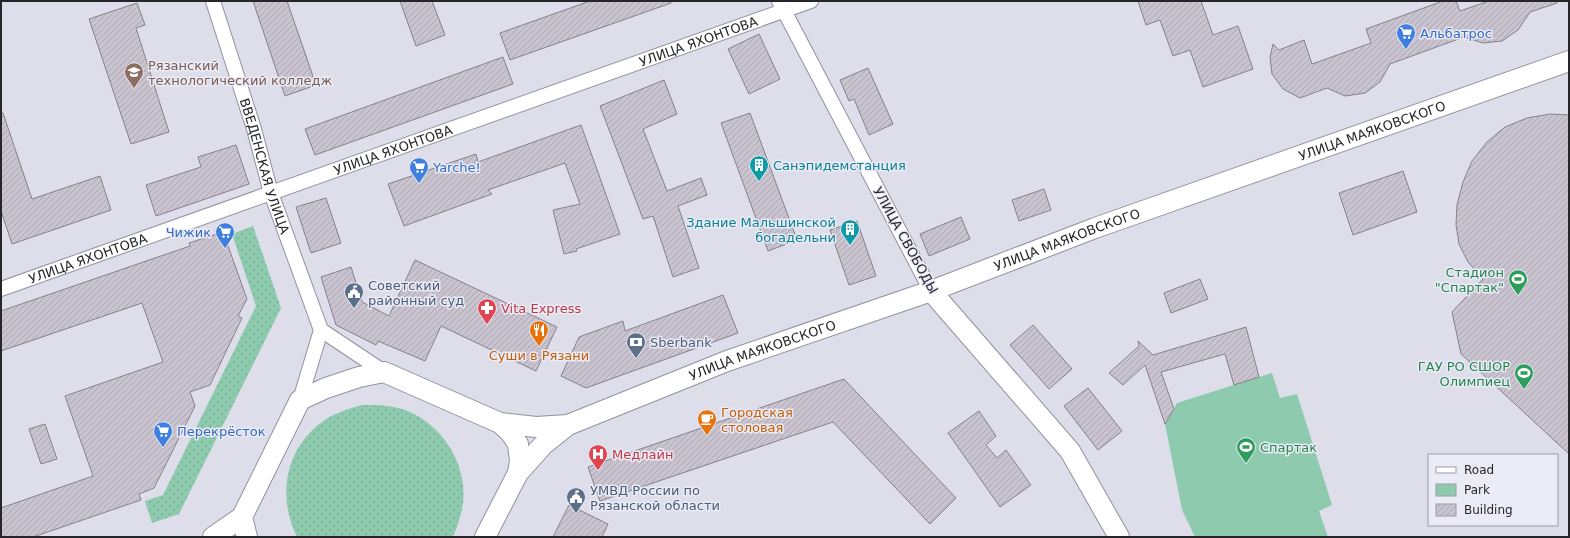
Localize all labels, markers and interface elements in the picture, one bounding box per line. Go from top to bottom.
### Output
street label: УЛИЦА ЯХОНТОВА [637,14,760,69]
supermarket icon: Альбатрос [1395,22,1417,50]
place label: Альбатрос [1420,26,1492,41]
place label: Рязанский технологический колледж [148,58,332,88]
school or university icon: Рязанский технологический колледж [123,61,145,89]
street label: ВВЕДЕНСКАЯ УЛИЦА [237,96,292,236]
street label: УЛИЦА МАЯКОВСКОГО [1297,98,1448,164]
street label: УЛИЦА ЯХОНТОВА [332,122,454,178]
building icon: Санэпидемстанция [748,154,770,182]
supermarket icon: Yarche! [408,156,430,184]
place label: Санэпидемстанция [773,158,906,173]
place label: Yarche! [432,160,481,175]
street label: УЛИЦА СВОБОДЫ [870,184,941,296]
street label: УЛИЦА МАЯКОВСКОГО [992,206,1142,274]
place label: Здание Мальшинской богадельни [686,215,836,245]
building icon: Здание Мальшинской богадельни [839,218,861,246]
supermarket icon: Чижик [214,221,236,249]
place label: Чижик [166,225,211,240]
street label: УЛИЦА ЯХОНТОВА [27,231,149,287]
place label: Стадион "Спартак" [1435,265,1504,295]
sports icon: Стадион "Спартак" [1507,268,1529,296]
place label: Советский районный суд [368,278,464,308]
public building icon: Советский районный суд [343,281,365,309]
pharmacy icon: Vita Express [476,297,498,325]
place label: Vita Express [501,301,581,316]
street label: УЛИЦА МАЯКОВСКОГО [687,317,838,383]
restaurant icon: Суши в Рязани [528,319,550,347]
bank icon: Sberbank [625,331,647,359]
place label: Sberbank [650,335,712,350]
place label: Суши в Рязани [489,348,589,363]
place label: ГАУ РО СШОР Олимпиец [1418,359,1510,389]
sports icon: ГАУ РО СШОР Олимпиец [1513,362,1535,390]
place label: Городская столовая [721,405,793,435]
cafe icon: Городская столовая [696,408,718,436]
supermarket icon: Перекрёсток [152,420,174,448]
place label: Перекрёсток [177,424,266,439]
sports icon: Спартак [1235,436,1257,464]
place label: Спартак [1260,440,1317,455]
hospital icon: Медлайн [587,443,609,471]
place label: Медлайн [612,447,673,462]
legend [1428,454,1558,526]
text: Road [1464,463,1494,477]
place label: УМВД России по Рязанской области [590,483,720,513]
text: Park [1464,483,1490,497]
public building icon: УМВД России по Рязанской области [565,486,587,514]
text: Building [1464,503,1513,517]

